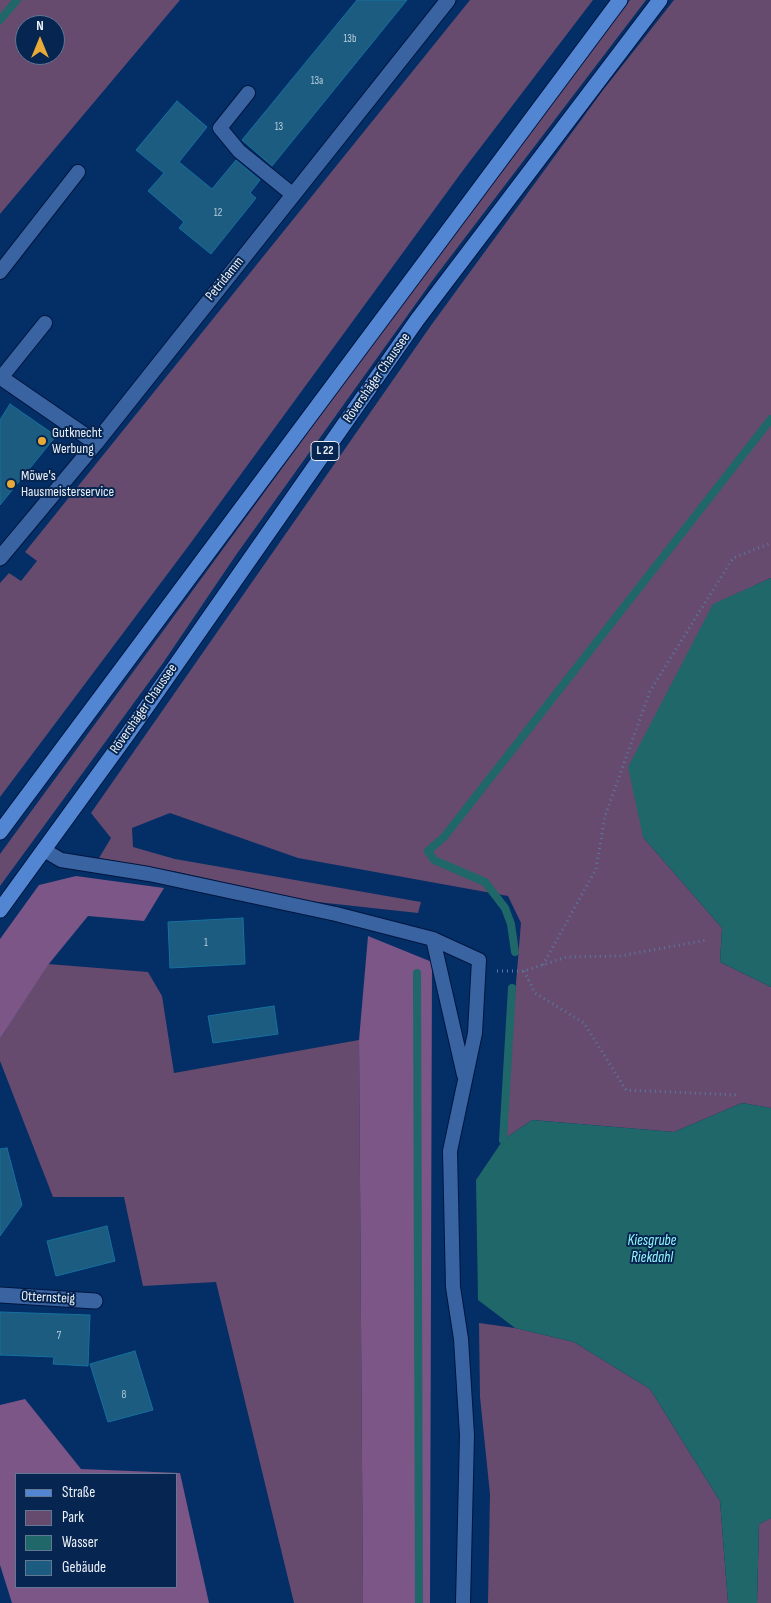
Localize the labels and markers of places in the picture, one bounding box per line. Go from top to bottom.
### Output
place label: Gutknecht Werbung [52,425,102,458]
marker: Gutknecht Werbung [36,435,48,447]
place label: Möwe's Hausmeisterservice [21,468,114,501]
marker: Möwe's Hausmeisterservice [5,478,17,490]

